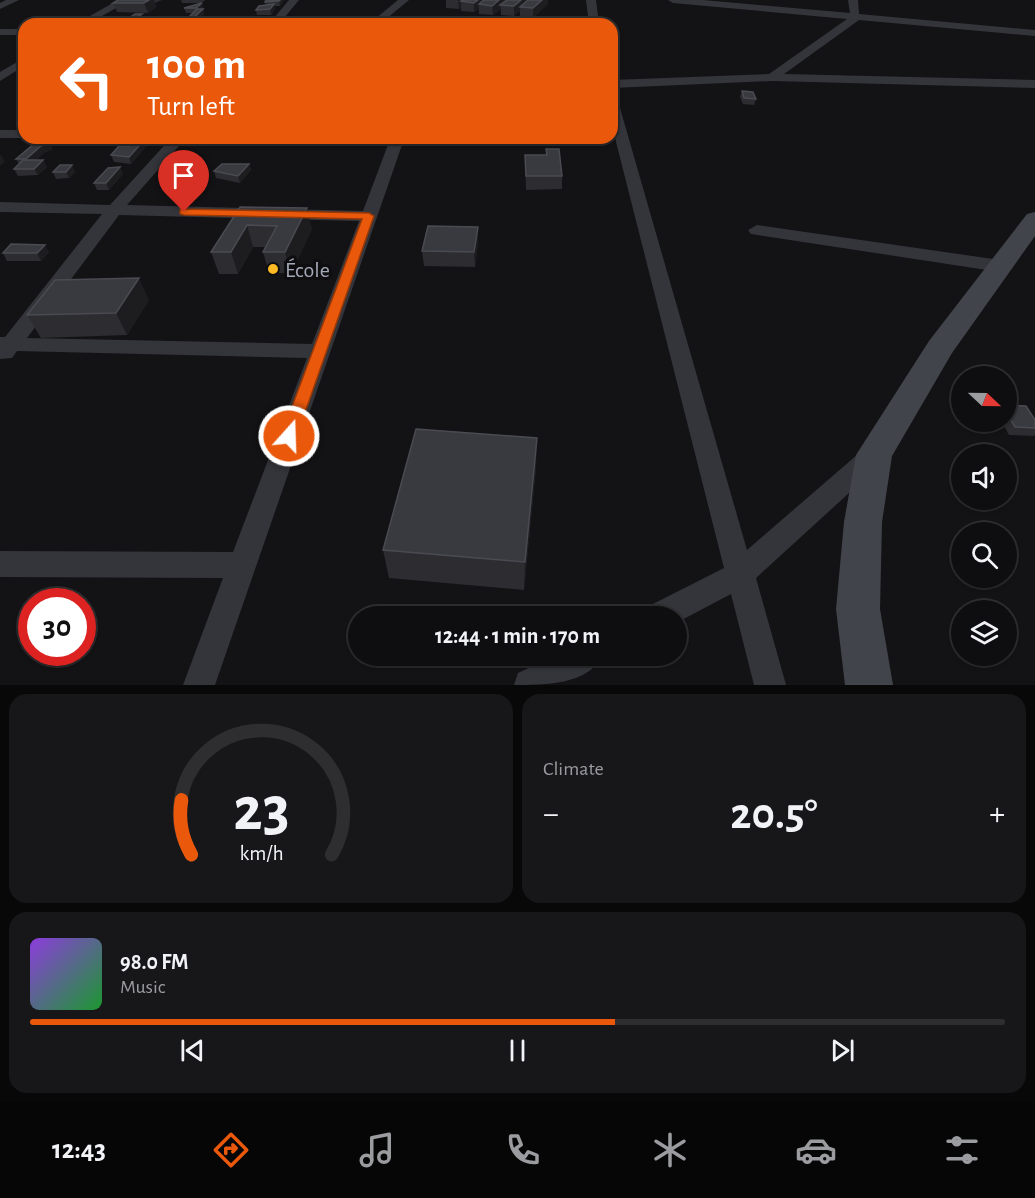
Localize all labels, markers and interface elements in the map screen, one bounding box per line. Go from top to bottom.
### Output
icon: left [48,42,126,120]
text: 100 m [147,44,246,86]
text: Turn left [147,93,235,120]
pin [158,150,209,212]
icon: arrive [167,159,200,192]
place label: École [285,258,330,281]
marker: École [266,262,280,276]
north arrow [951,366,1017,432]
map controls [951,366,1017,666]
position arrow [257,404,321,468]
button: sound [951,444,1017,510]
button: search [951,522,1017,588]
speed limit sign: 30 [18,588,96,666]
button: layers [951,600,1017,666]
text: 12:44 · 1 min · 170 m [435,625,600,647]
text: Climate [543,759,604,779]
text: 23 [233,779,289,841]
text: 20.5° [730,792,818,837]
text: − [543,798,559,831]
text: + [989,798,1005,831]
text: km/h [239,844,283,865]
text: 98.0 FM [120,951,189,973]
text: Music [120,977,166,997]
icon: previous [176,1034,209,1067]
icon: pause [501,1034,534,1067]
icon: next [826,1034,859,1067]
icon: directions [210,1129,252,1171]
icon: music [356,1129,398,1171]
icon: phone [502,1129,544,1171]
icon: climate [649,1129,691,1171]
icon: car [795,1129,837,1171]
icon: filters [941,1129,983,1171]
text: 12:43 [52,1136,106,1163]

